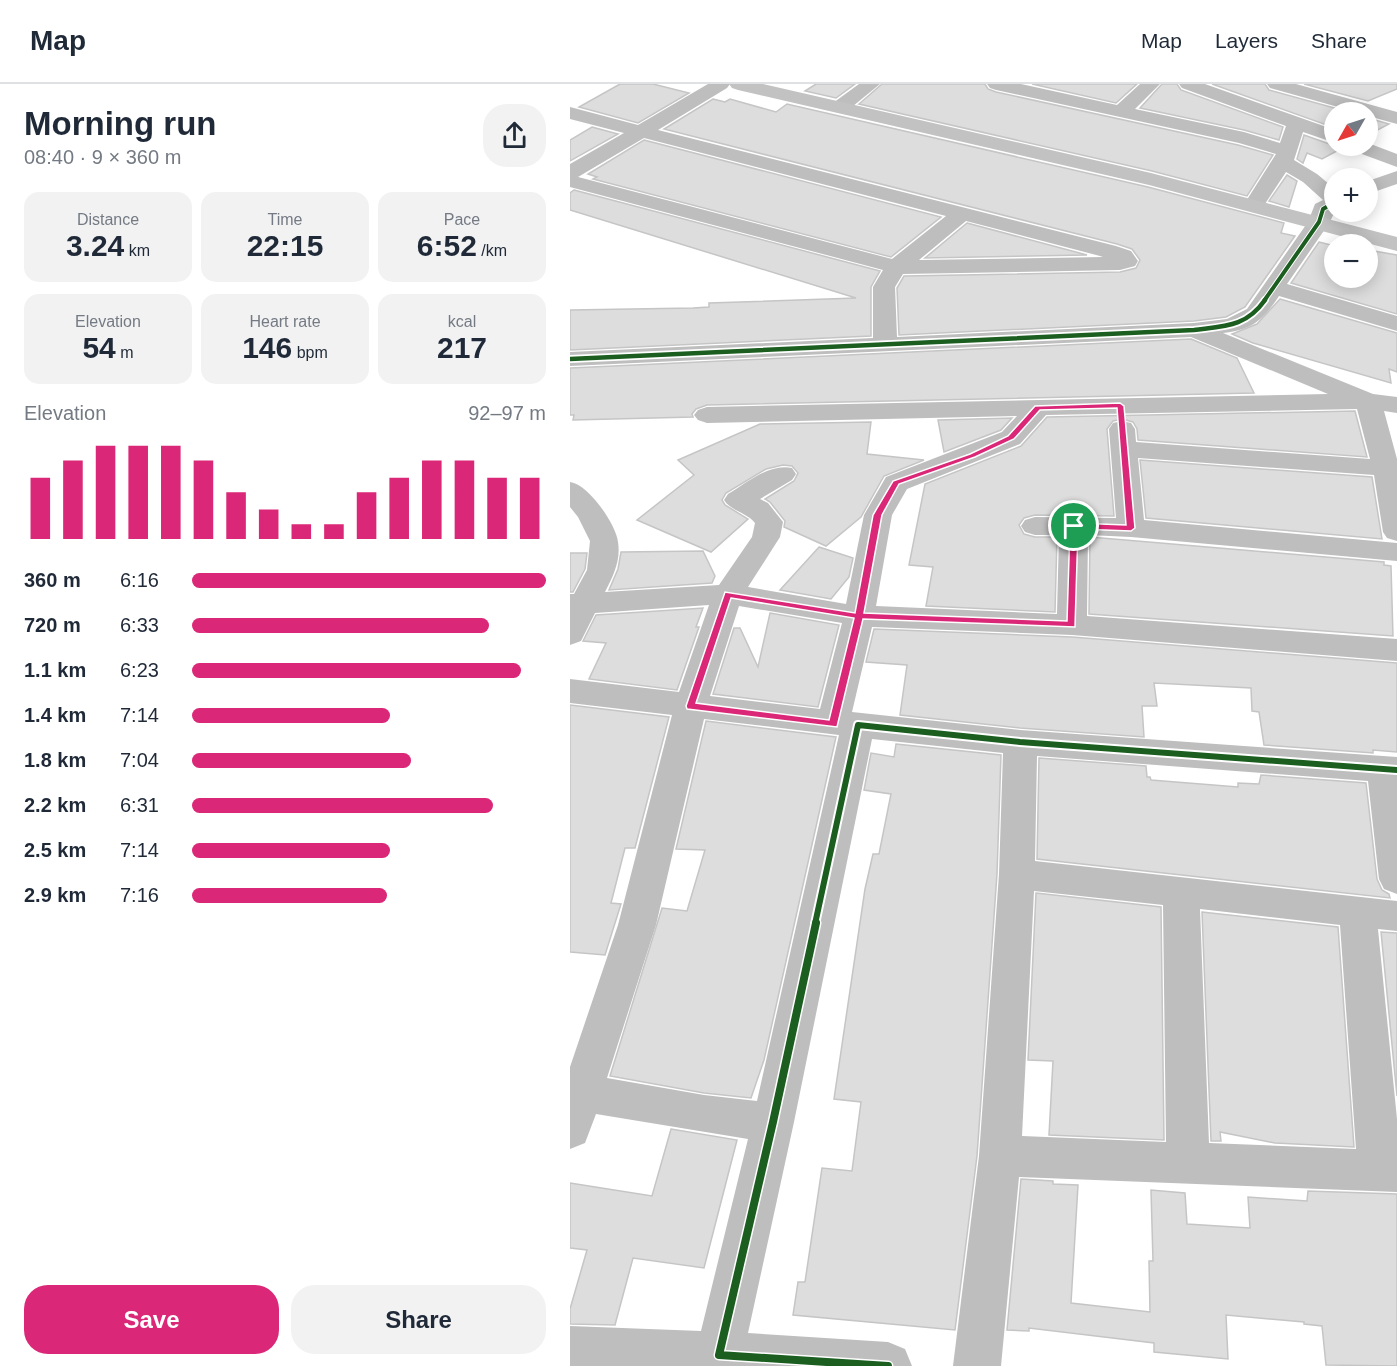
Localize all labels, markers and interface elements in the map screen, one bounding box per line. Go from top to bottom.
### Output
text: Map [30,25,86,56]
text: Map [1141,29,1182,52]
text: Layers [1215,29,1278,52]
text: Share [1311,29,1367,52]
north arrow [1324,102,1378,156]
map controls [1324,102,1378,288]
button: share [483,104,546,167]
text: Morning run [24,105,216,142]
text: 08:40 · 9 × 360 m [24,146,181,168]
button: + [1324,168,1378,222]
text: Distance [77,211,139,228]
text: Time [268,211,302,228]
text: Pace [444,211,480,228]
text: 3.24 [66,229,124,262]
text: 22:15 [247,229,323,262]
text: 6:52 [417,229,477,262]
button: − [1324,234,1378,288]
text: km [124,242,150,259]
text: /km [477,242,507,259]
text: Elevation [75,313,141,330]
text: Heart rate [249,313,321,330]
text: kcal [448,313,476,330]
text: 54 [82,331,116,364]
text: 146 [242,331,292,364]
text: 217 [437,331,487,364]
text: m [116,344,134,361]
text: bpm [292,344,328,361]
text: Elevation [24,402,106,424]
text: 92–97 m [468,402,546,424]
pin [1048,500,1099,551]
icon: arrive [1057,509,1090,542]
text: 360 m [24,569,81,591]
text: 6:16 [120,569,159,591]
text: 720 m [24,614,81,636]
text: 6:33 [120,614,159,636]
text: 1.1 km [24,659,86,681]
text: 6:23 [120,659,159,681]
text: 1.4 km [24,704,86,726]
text: 7:14 [120,704,159,726]
text: 1.8 km [24,749,86,771]
text: 7:04 [120,749,159,771]
text: 2.2 km [24,794,86,816]
text: 6:31 [120,794,159,816]
text: 2.5 km [24,839,86,861]
text: 7:14 [120,839,159,861]
text: 2.9 km [24,884,86,906]
text: 7:16 [120,884,159,906]
button: Save [24,1285,279,1354]
button: Share [291,1285,546,1354]

